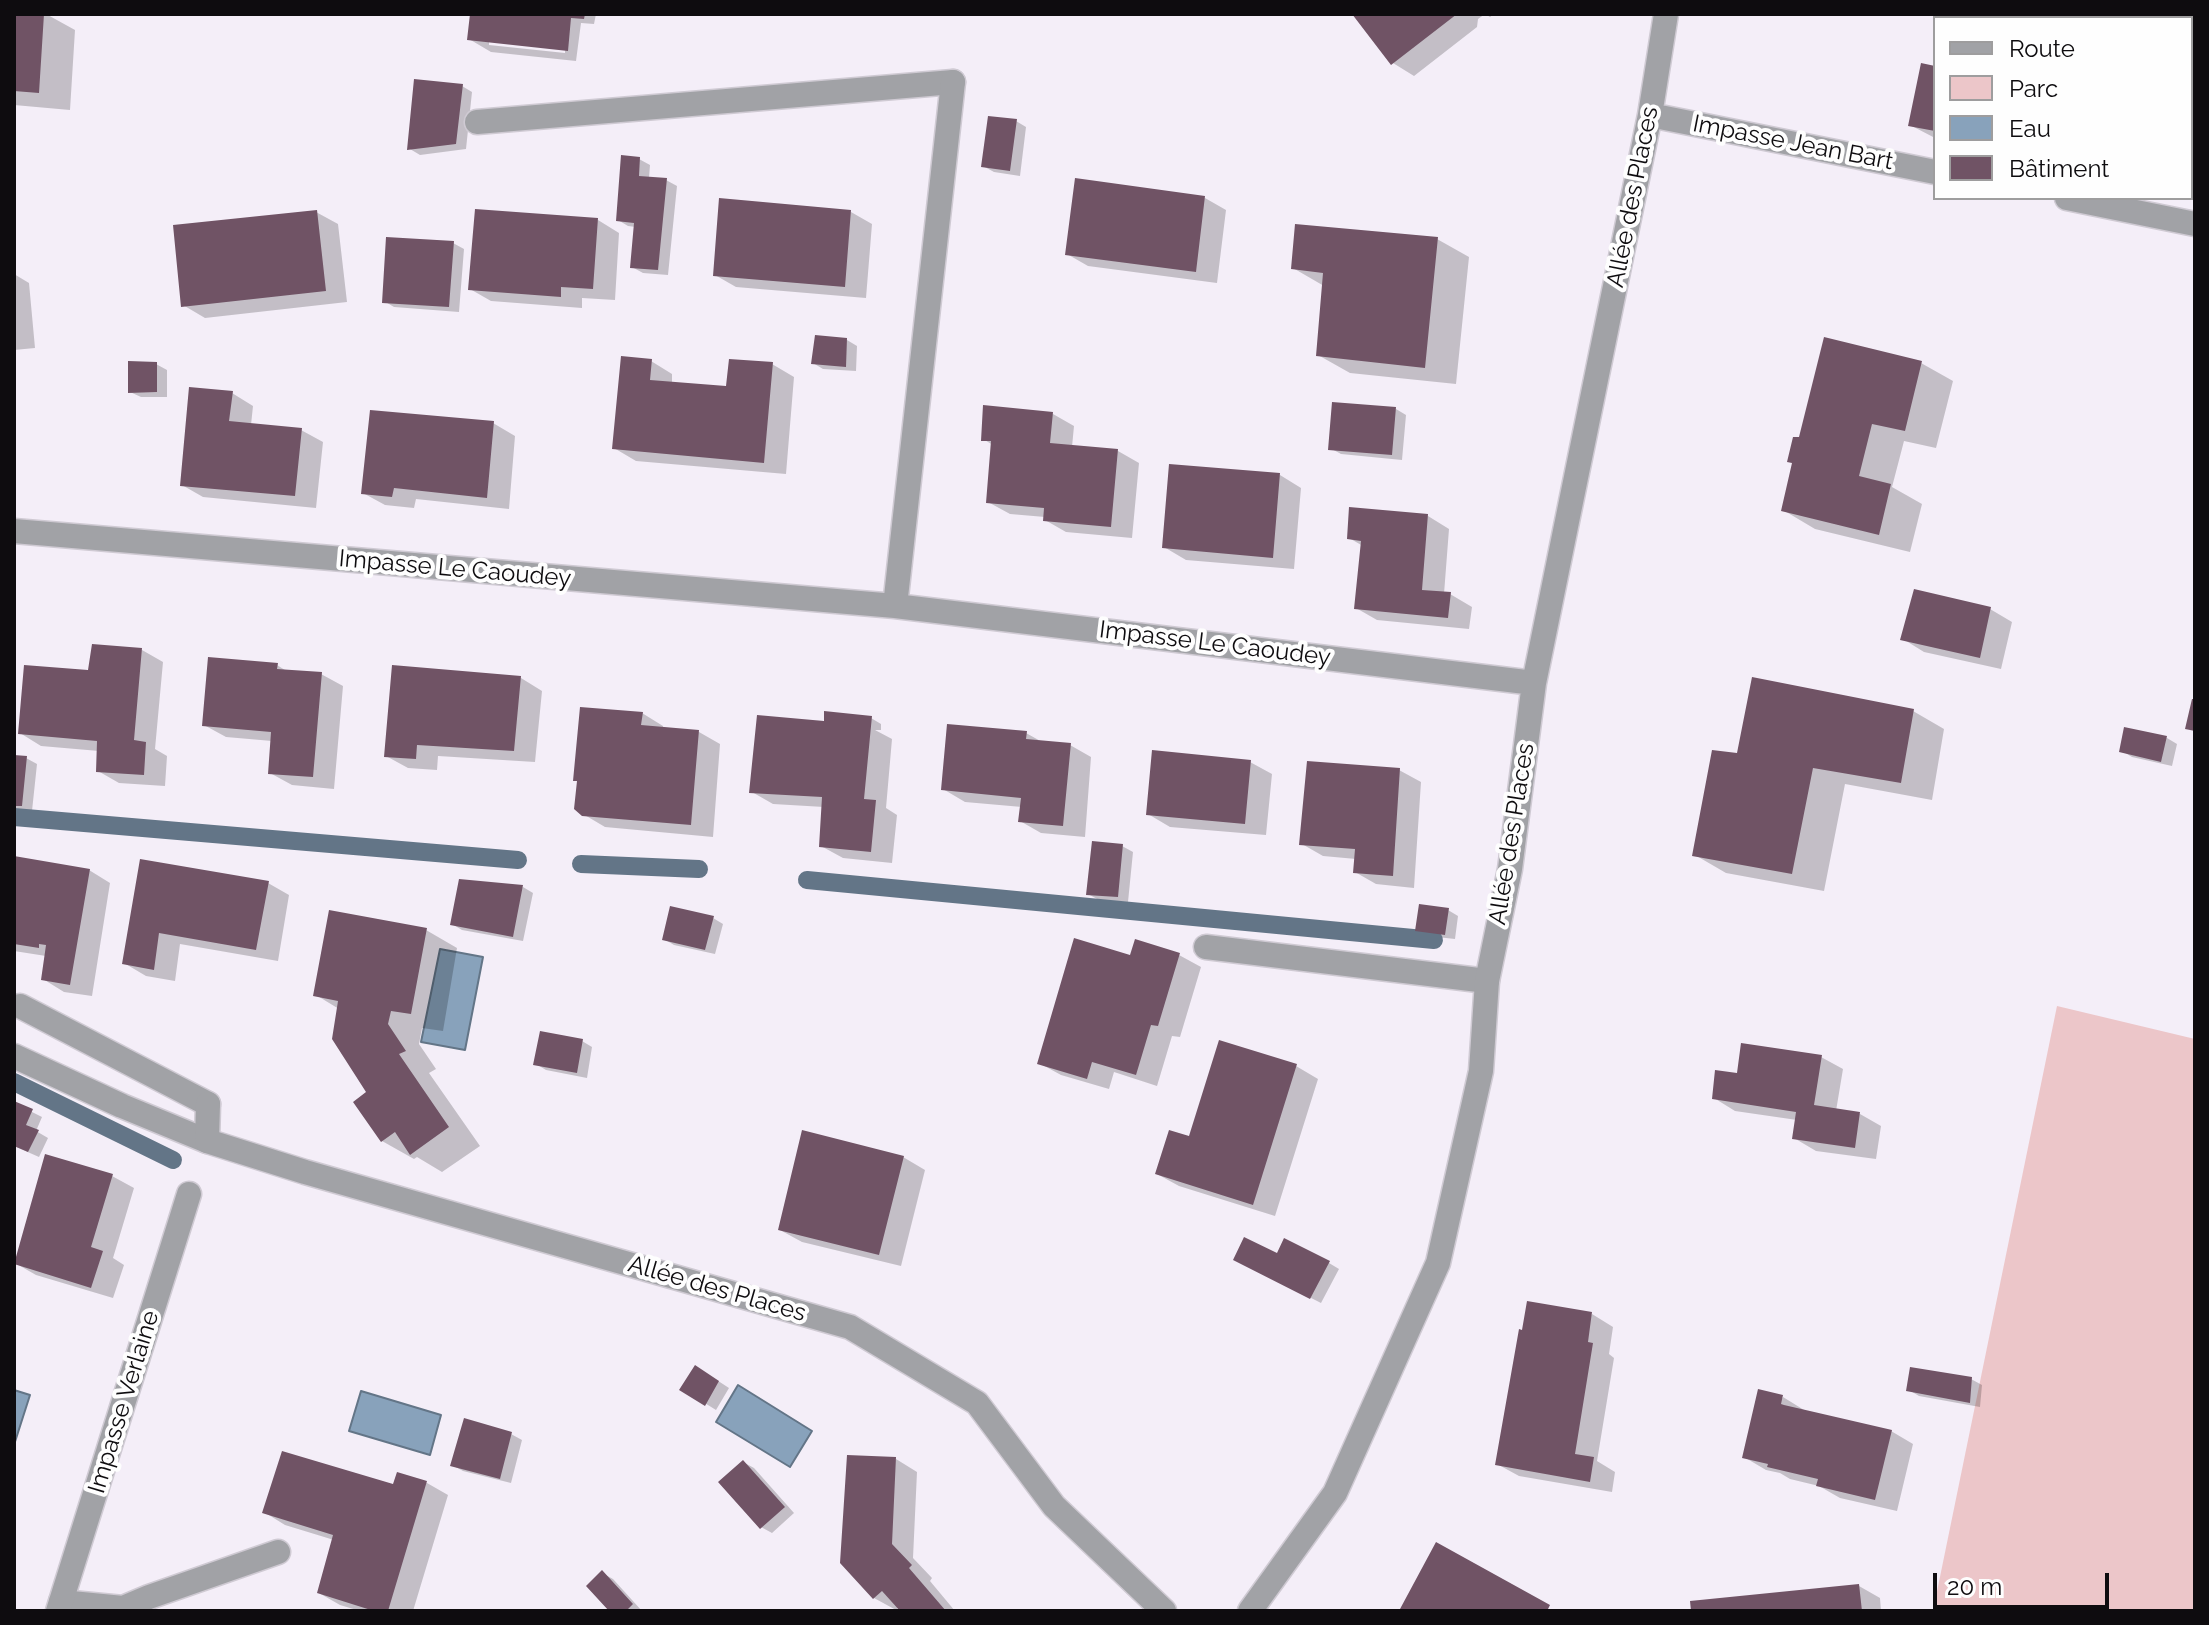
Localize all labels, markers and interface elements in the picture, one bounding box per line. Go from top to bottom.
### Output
legend [1933,16,2193,200]
text: Route [2009,34,2075,63]
text: Parc [2009,74,2058,103]
street label: Allée des Places [1601,104,1665,290]
street label: Impasse Jean Bart [1690,109,1896,177]
text: Eau [2009,114,2051,143]
text: Bâtiment [2009,154,2109,183]
street label: Impasse Le Caoudey [338,545,572,593]
street label: Impasse Le Caoudey [1098,616,1332,672]
street label: Allée des Places [1483,741,1541,927]
street label: Allée des Places [625,1250,809,1328]
street label: Impasse Verlaine [83,1307,165,1497]
scale bar [1937,1557,2113,1607]
text: 20 m [1947,1572,2002,1601]

